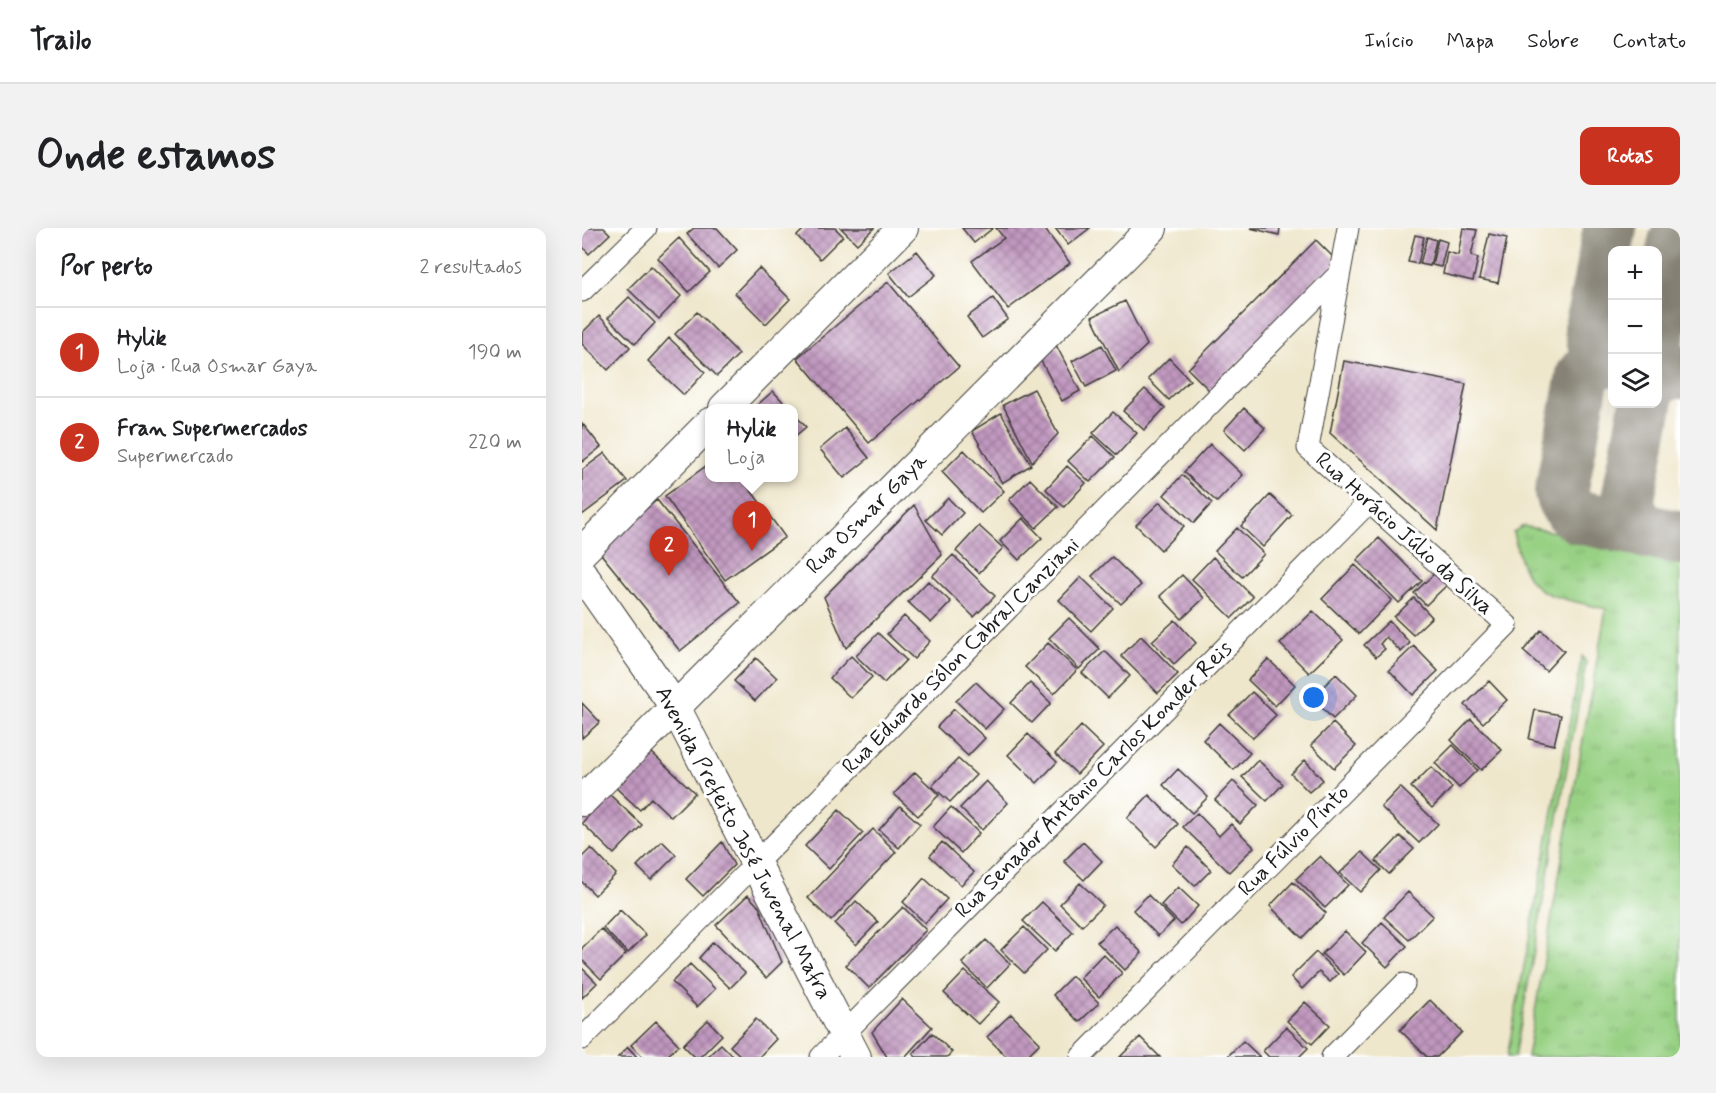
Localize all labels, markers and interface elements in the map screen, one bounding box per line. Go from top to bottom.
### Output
text: Trailo [30,23,91,60]
text: Início [1364,27,1414,55]
text: Mapa [1447,27,1494,55]
text: Sobre [1527,27,1579,55]
text: Contato [1612,27,1686,55]
button: Rotas [1580,127,1680,185]
text: Onde estamos [36,129,276,184]
map controls [1608,246,1662,408]
button: + [1608,246,1662,300]
text: Por perto [60,250,153,284]
text: 2 resultados [419,254,522,281]
button: − [1608,300,1662,354]
text: Hylik [117,325,167,353]
text: 1 [75,339,84,366]
text: 190 m [468,339,522,366]
text: Loja · Rua Osmar Gaya [117,353,317,380]
button: layers [1608,354,1662,408]
popup [705,404,798,482]
text: Fran Supermercados [117,415,308,443]
text: Hylik [727,416,776,444]
text: 2 [75,429,84,456]
text: 220 m [468,429,522,456]
text: Supermercado [117,443,233,470]
text: Loja [727,444,765,471]
street label: Rua Horácio Júlio da Silva [1309,446,1499,622]
street label: Rua Osmar Gaya [800,447,934,581]
pin: 1 [732,502,772,551]
pin: 2 [650,526,688,576]
street label: Rua Eduardo Sólon Cabral Canziani [836,531,1086,781]
street label: Rua Senador Antônio Carlos Konder Reis [949,635,1239,925]
street label: Avenida Prefeito José Juvenal Mafra [648,682,838,1004]
your location [1299,683,1328,712]
street label: Rua Fúlvio Pinto [1232,779,1356,903]

